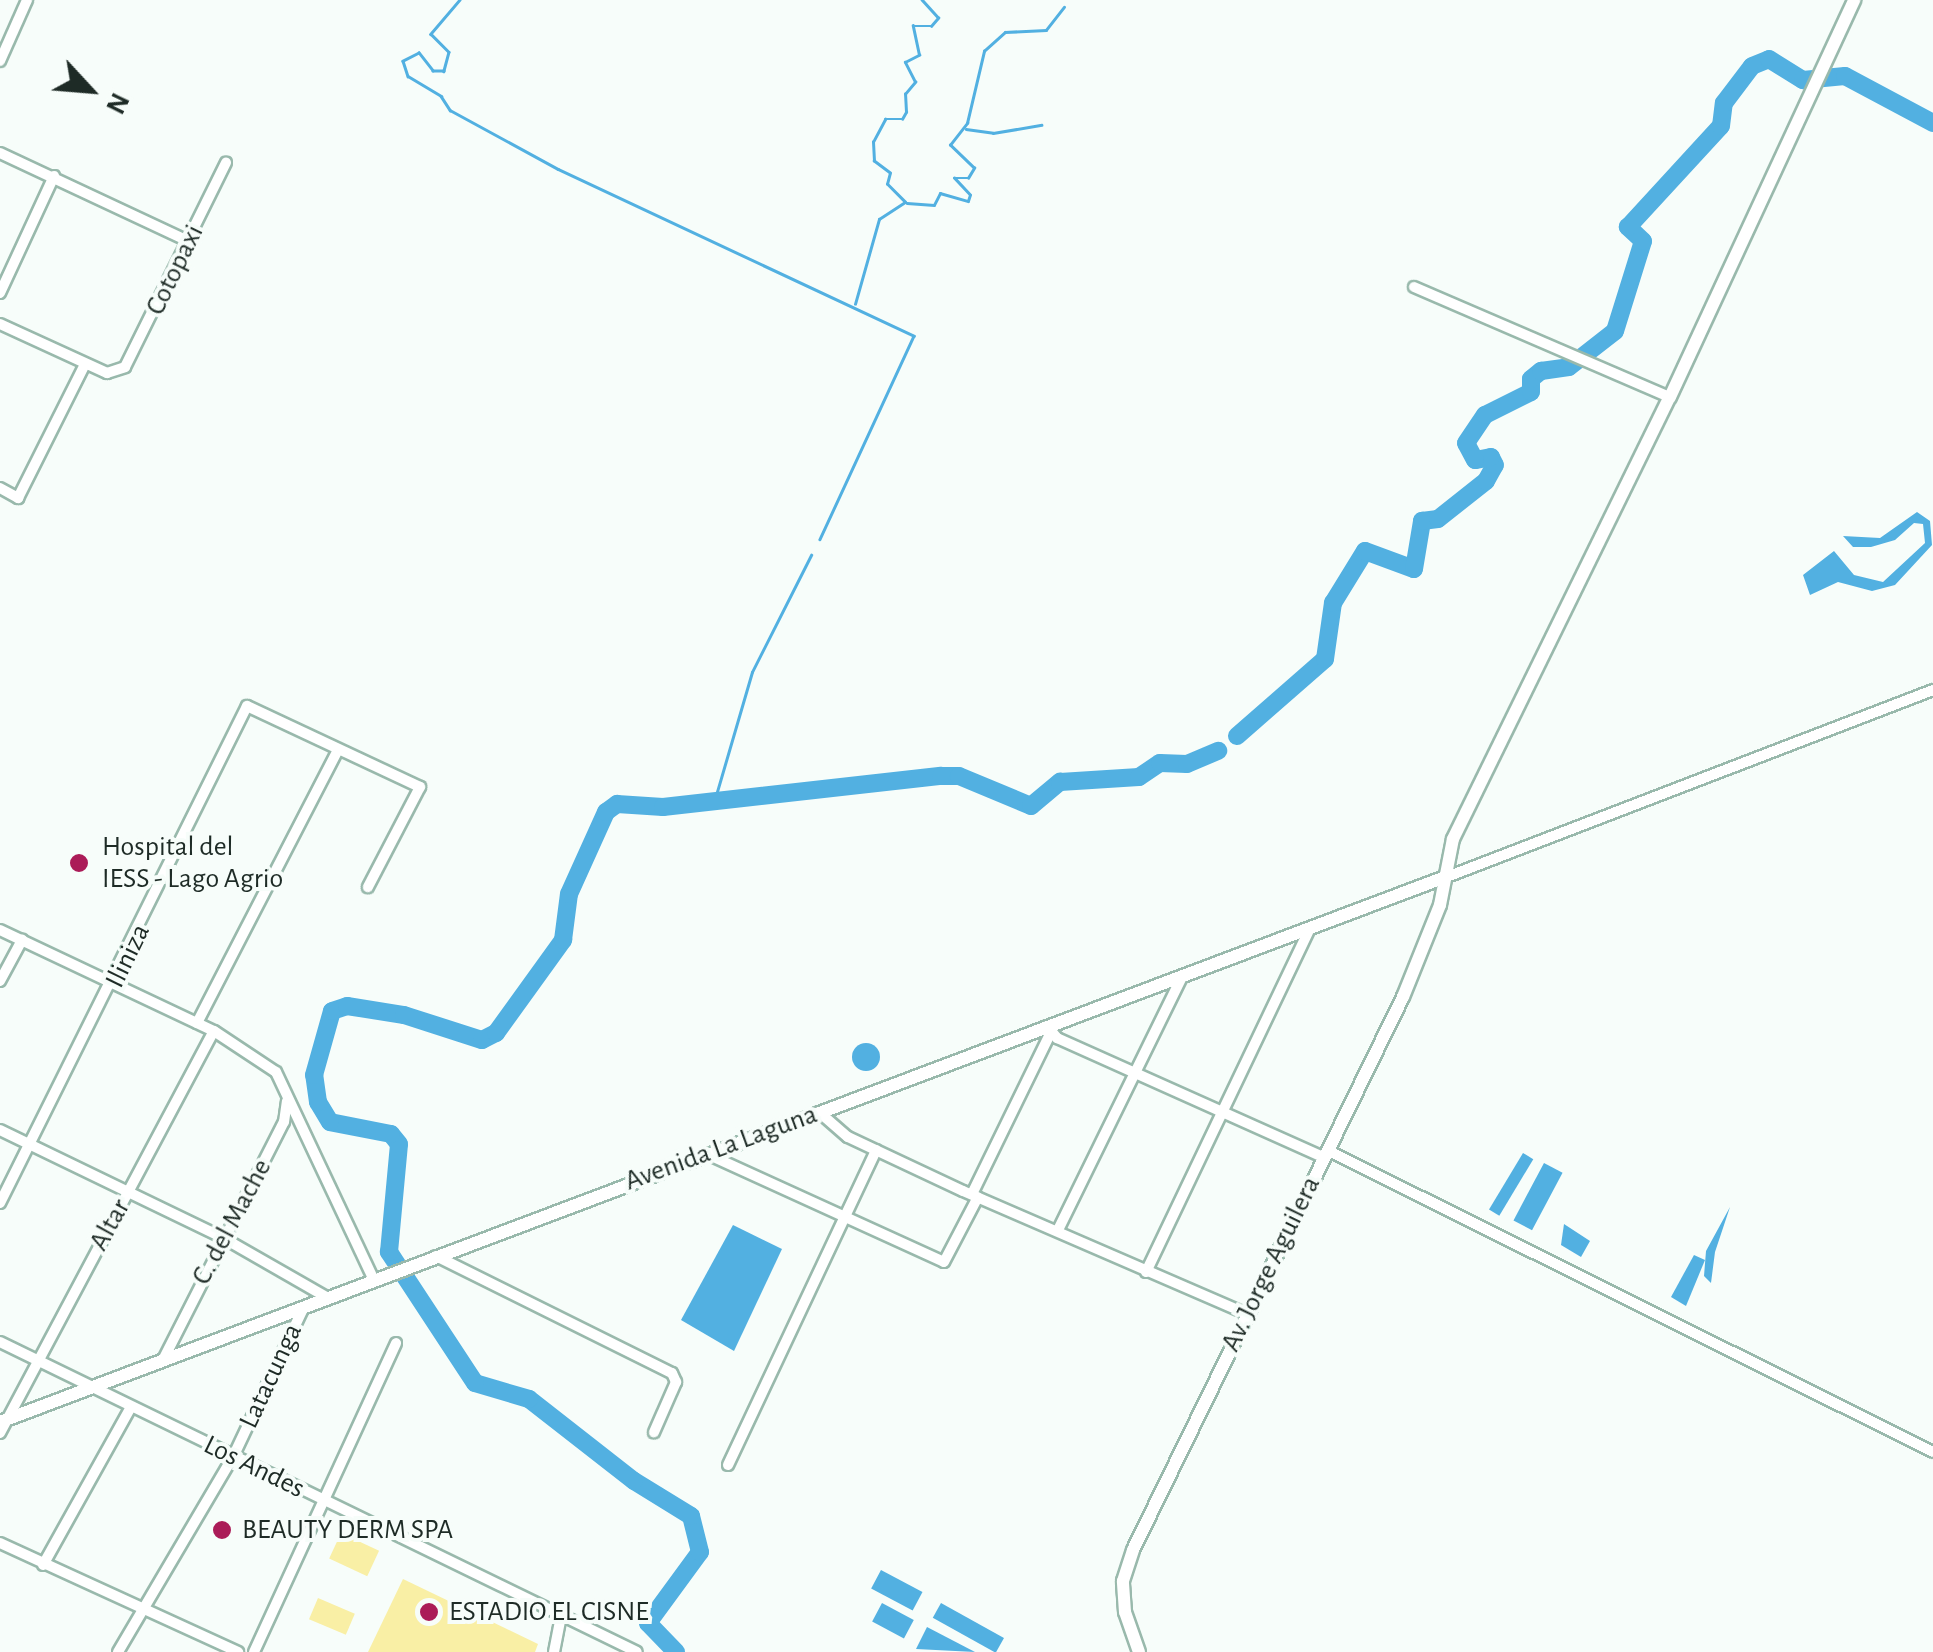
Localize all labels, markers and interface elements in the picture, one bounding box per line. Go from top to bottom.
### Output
north arrow [40,40,140,140]
text: N [100,88,134,118]
street label: Cotopaxi [139,219,211,321]
place label: Hospital del IESS - Lago Agrio [102,830,283,896]
marker: Hospital del IESS - Lago Agrio [66,850,92,876]
street label: Iliniza [98,919,158,993]
street label: Avenida La Laguna [620,1098,822,1198]
street label: C. del Mache [185,1153,279,1291]
street label: Av. Jorge Aguilera [1214,1171,1328,1357]
street label: Altar [82,1193,138,1257]
street label: Latacunga [232,1318,310,1434]
street label: Los Andes [198,1428,310,1506]
place label: BEAUTY DERM SPA [242,1513,453,1547]
marker: BEAUTY DERM SPA [211,1519,233,1541]
place label: ESTADIO EL CISNE [449,1595,649,1629]
marker: ESTADIO EL CISNE [418,1601,440,1623]

